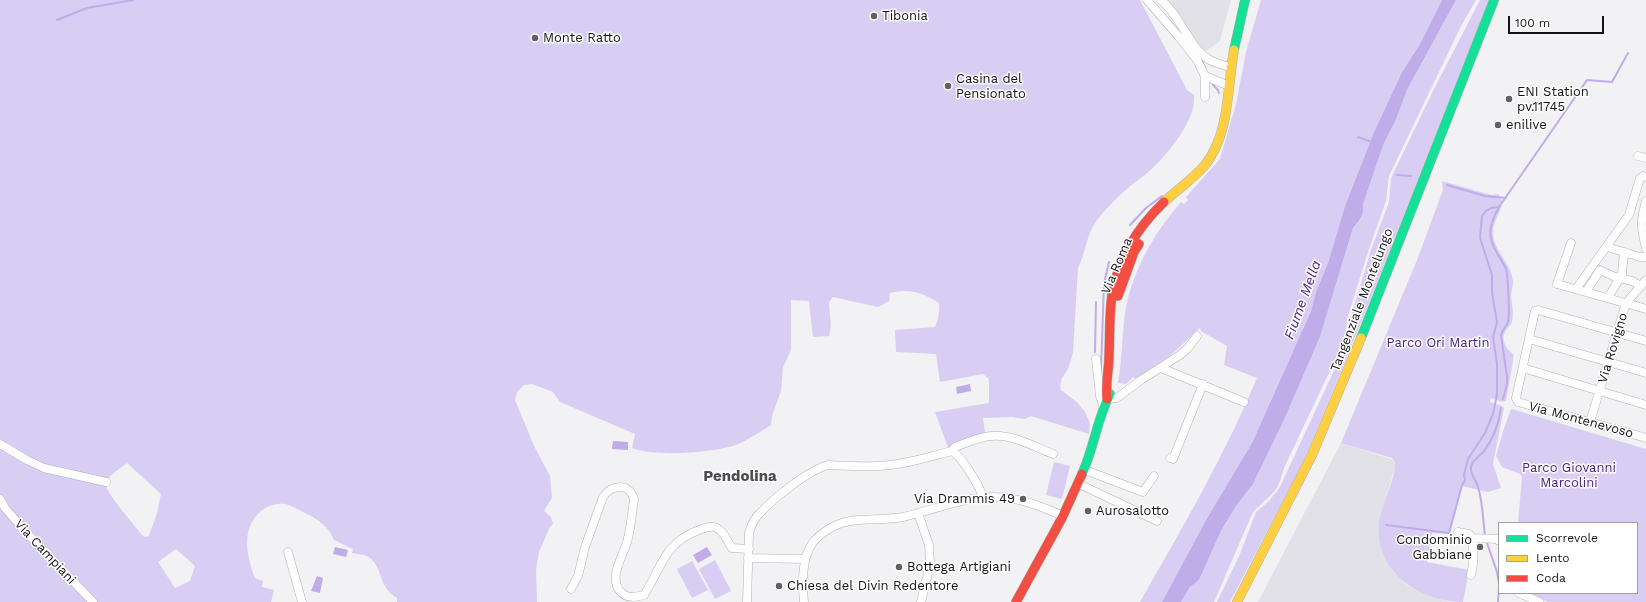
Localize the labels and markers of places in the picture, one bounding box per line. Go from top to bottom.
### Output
place label: Tibonia [882,8,928,24]
marker: Tibonia [869,11,879,21]
place label: Monte Ratto [543,30,621,46]
marker: Monte Ratto [530,33,540,43]
place label: Casina del Pensionato [956,71,1026,102]
marker: Casina del Pensionato [943,81,953,91]
place label: ENI Station pv.11745 [1517,84,1589,115]
marker: ENI Station pv.11745 [1504,94,1514,104]
place label: enilive [1506,117,1547,133]
marker: enilive [1493,120,1503,130]
place label: Via Drammis 49 [914,491,1015,507]
marker: Via Drammis 49 [1018,494,1028,504]
place label: Aurosalotto [1096,503,1169,519]
marker: Aurosalotto [1083,506,1093,516]
place label: Condominio Gabbiane [1396,532,1472,563]
marker: Condominio Gabbiane [1475,542,1485,552]
place label: Bottega Artigiani [907,559,1011,575]
marker: Bottega Artigiani [894,562,904,572]
place label: Chiesa del Divin Redentore [787,578,958,594]
marker: Chiesa del Divin Redentore [774,581,784,591]

